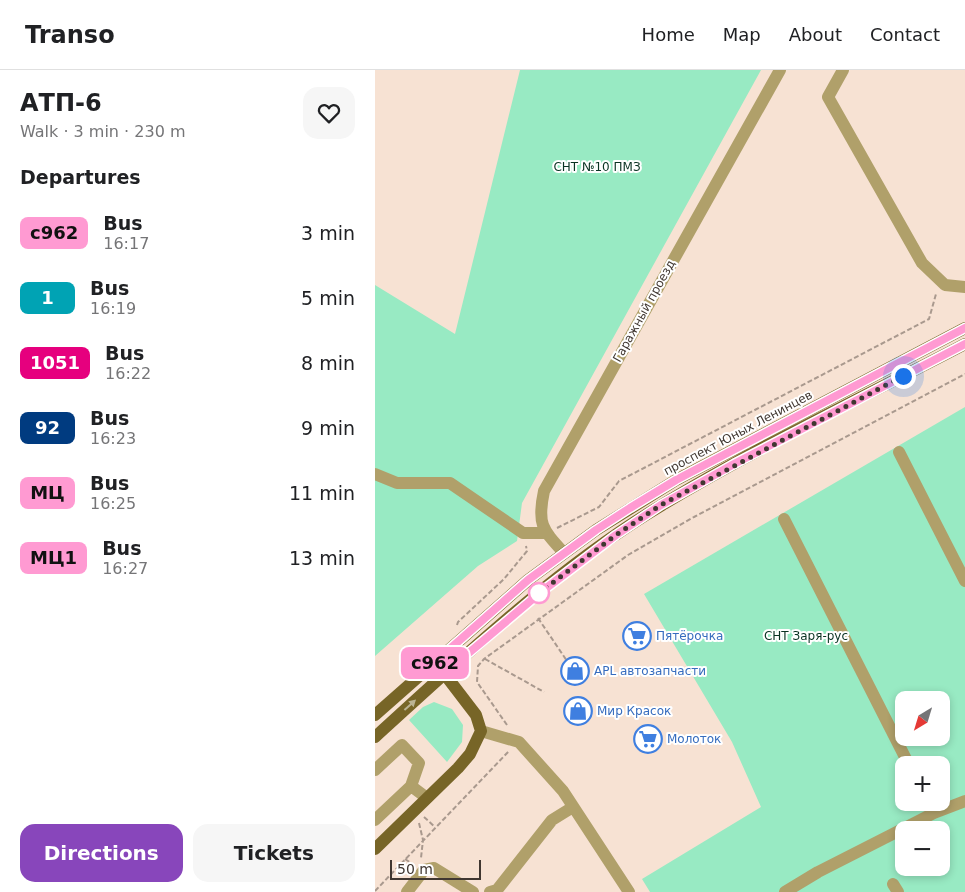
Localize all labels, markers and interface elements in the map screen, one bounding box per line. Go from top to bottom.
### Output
text: Transo [25,21,115,49]
text: Home [642,24,695,45]
text: Map [723,24,761,45]
text: About [789,24,842,45]
text: Contact [870,24,940,45]
button: heart [303,87,355,139]
text: АТП-6 [20,89,102,117]
text: Walk · 3 min · 230 m [20,122,185,141]
park label: СНТ №10 ПМЗ [553,160,641,174]
text: Departures [20,166,141,188]
text: Bus [103,212,143,234]
text: с962 [30,222,78,243]
text: 3 min [301,222,355,244]
text: 16:17 [103,234,149,253]
street label: Гаражный проезд [610,258,678,364]
text: Bus [90,277,129,299]
text: 1 [41,287,54,308]
text: 5 min [301,287,355,309]
text: 16:19 [90,299,136,318]
text: Bus [105,342,144,364]
text: 1051 [30,352,80,373]
text: 8 min [301,352,355,374]
text: 16:22 [105,364,151,383]
your location [891,364,916,389]
street label: проспект Юных Ленинцев [661,388,815,478]
text: Bus [90,407,129,429]
text: 92 [35,417,60,438]
text: 9 min [301,417,355,439]
text: 16:23 [90,429,136,448]
text: Bus [90,472,129,494]
text: МЦ [30,482,65,503]
text: 11 min [289,482,355,504]
text: 16:25 [90,494,136,513]
text: Bus [102,537,141,559]
text: МЦ1 [30,547,77,568]
text: 13 min [289,547,355,569]
text: 16:27 [102,559,148,578]
unlabelled marker [528,582,550,604]
supermarket icon: Пятёрочка [622,621,652,651]
place label: Пятёрочка [656,629,723,643]
park label: СНТ Заря-рус [764,629,848,643]
line badge: с962 [400,647,470,679]
text: с962 [411,652,459,673]
shop icon: APL автозапчасти [560,656,590,686]
place label: APL автозапчасти [594,664,706,678]
north arrow [895,691,950,746]
map controls [895,691,950,876]
shop icon: Мир Красок [563,696,593,726]
one-way arrow [404,699,416,711]
place label: Мир Красок [597,704,671,718]
supermarket icon: Молоток [633,724,663,754]
place label: Молоток [667,732,721,746]
button: + [895,756,950,811]
button: − [895,821,950,876]
button: Directions [20,824,183,882]
button: Tickets [193,824,355,882]
scale bar [390,857,481,880]
text: 50 m [397,861,433,877]

